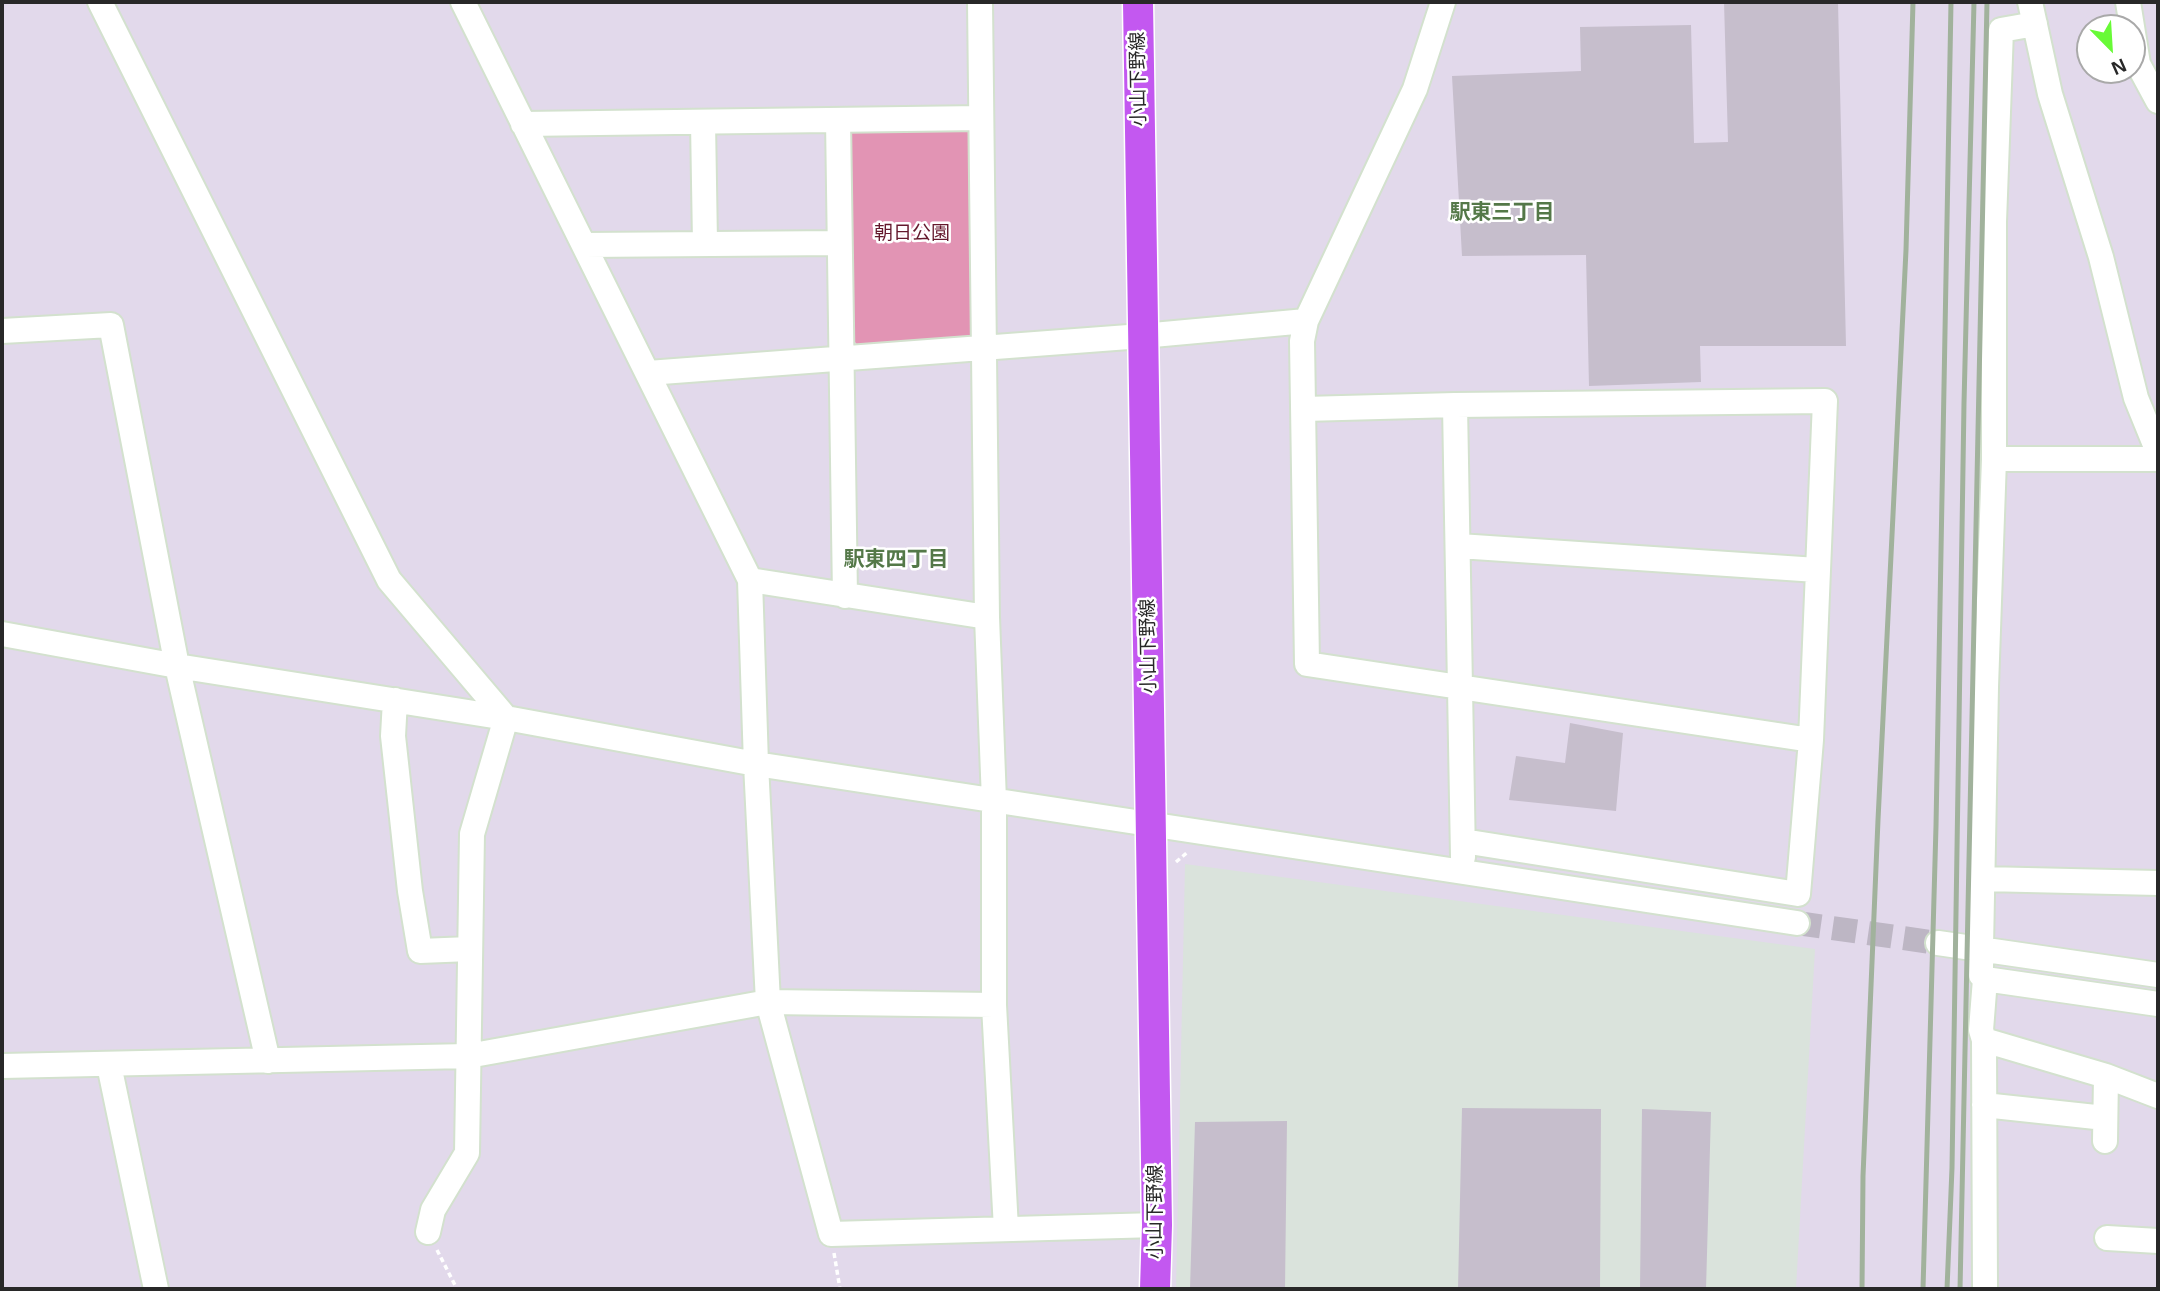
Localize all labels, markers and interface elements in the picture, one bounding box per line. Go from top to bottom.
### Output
north arrow [2076,14,2146,84]
street label: 小山下野線 [1127,31,1151,127]
text: N [2108,54,2129,79]
district label: 駅東三丁目 [1450,200,1554,226]
park label: 朝日公園 [874,223,950,245]
district label: 駅東四丁目 [844,547,948,573]
street label: 小山下野線 [1137,598,1161,694]
street label: 小山下野線 [1145,1165,1167,1259]

